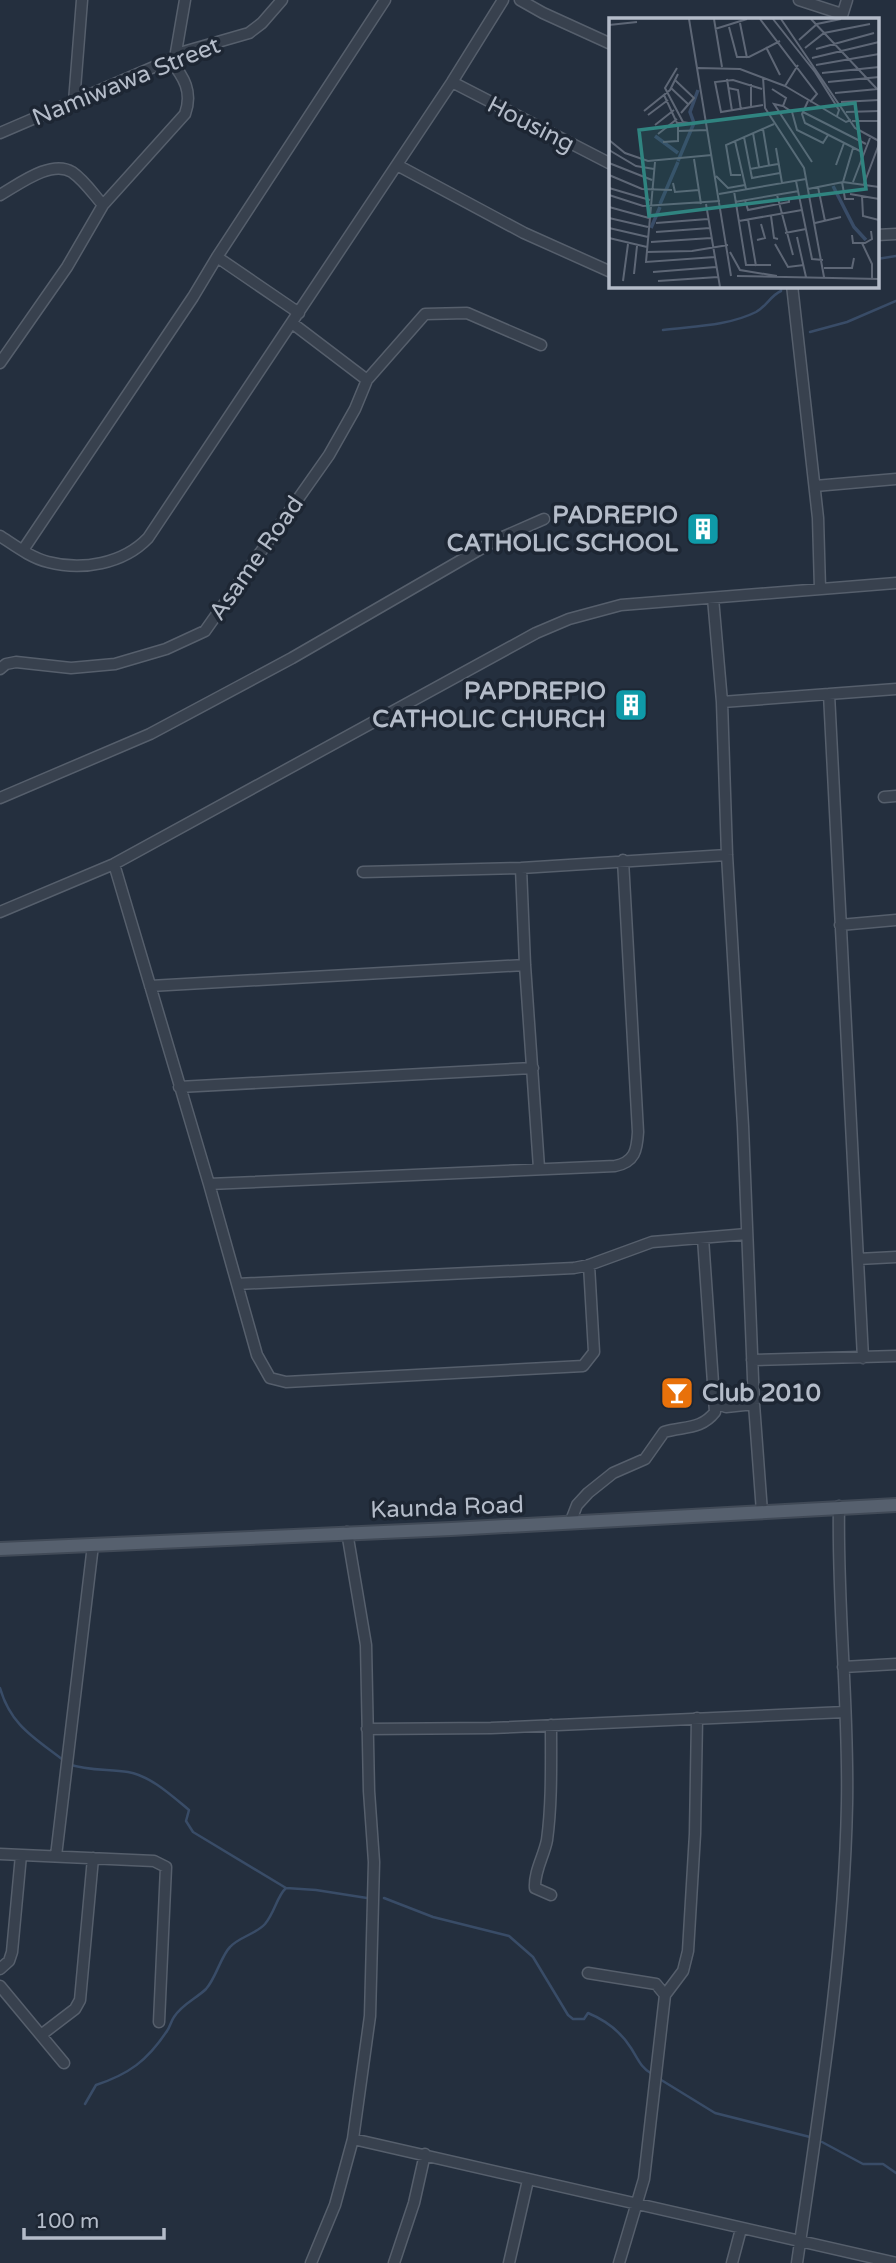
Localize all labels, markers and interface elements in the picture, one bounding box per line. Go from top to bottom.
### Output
inset map [609,18,878,287]
street label: Namiwawa Street [28,31,224,132]
street label: Housing [482,90,579,159]
street label: Asame Road [203,491,310,626]
place label: PADREPIO CATHOLIC SCHOOL [447,501,678,558]
building icon: PADREPIO CATHOLIC SCHOOL [684,510,722,548]
place label: PAPDREPIO CATHOLIC CHURCH [372,677,606,734]
building icon: PAPDREPIO CATHOLIC CHURCH [612,686,650,724]
bar icon: Club 2010 [658,1374,696,1412]
place label: Club 2010 [702,1379,821,1408]
street label: Kaunda Road [370,1490,524,1525]
scale bar [24,2196,164,2240]
text: 100 m [35,2209,99,2234]

